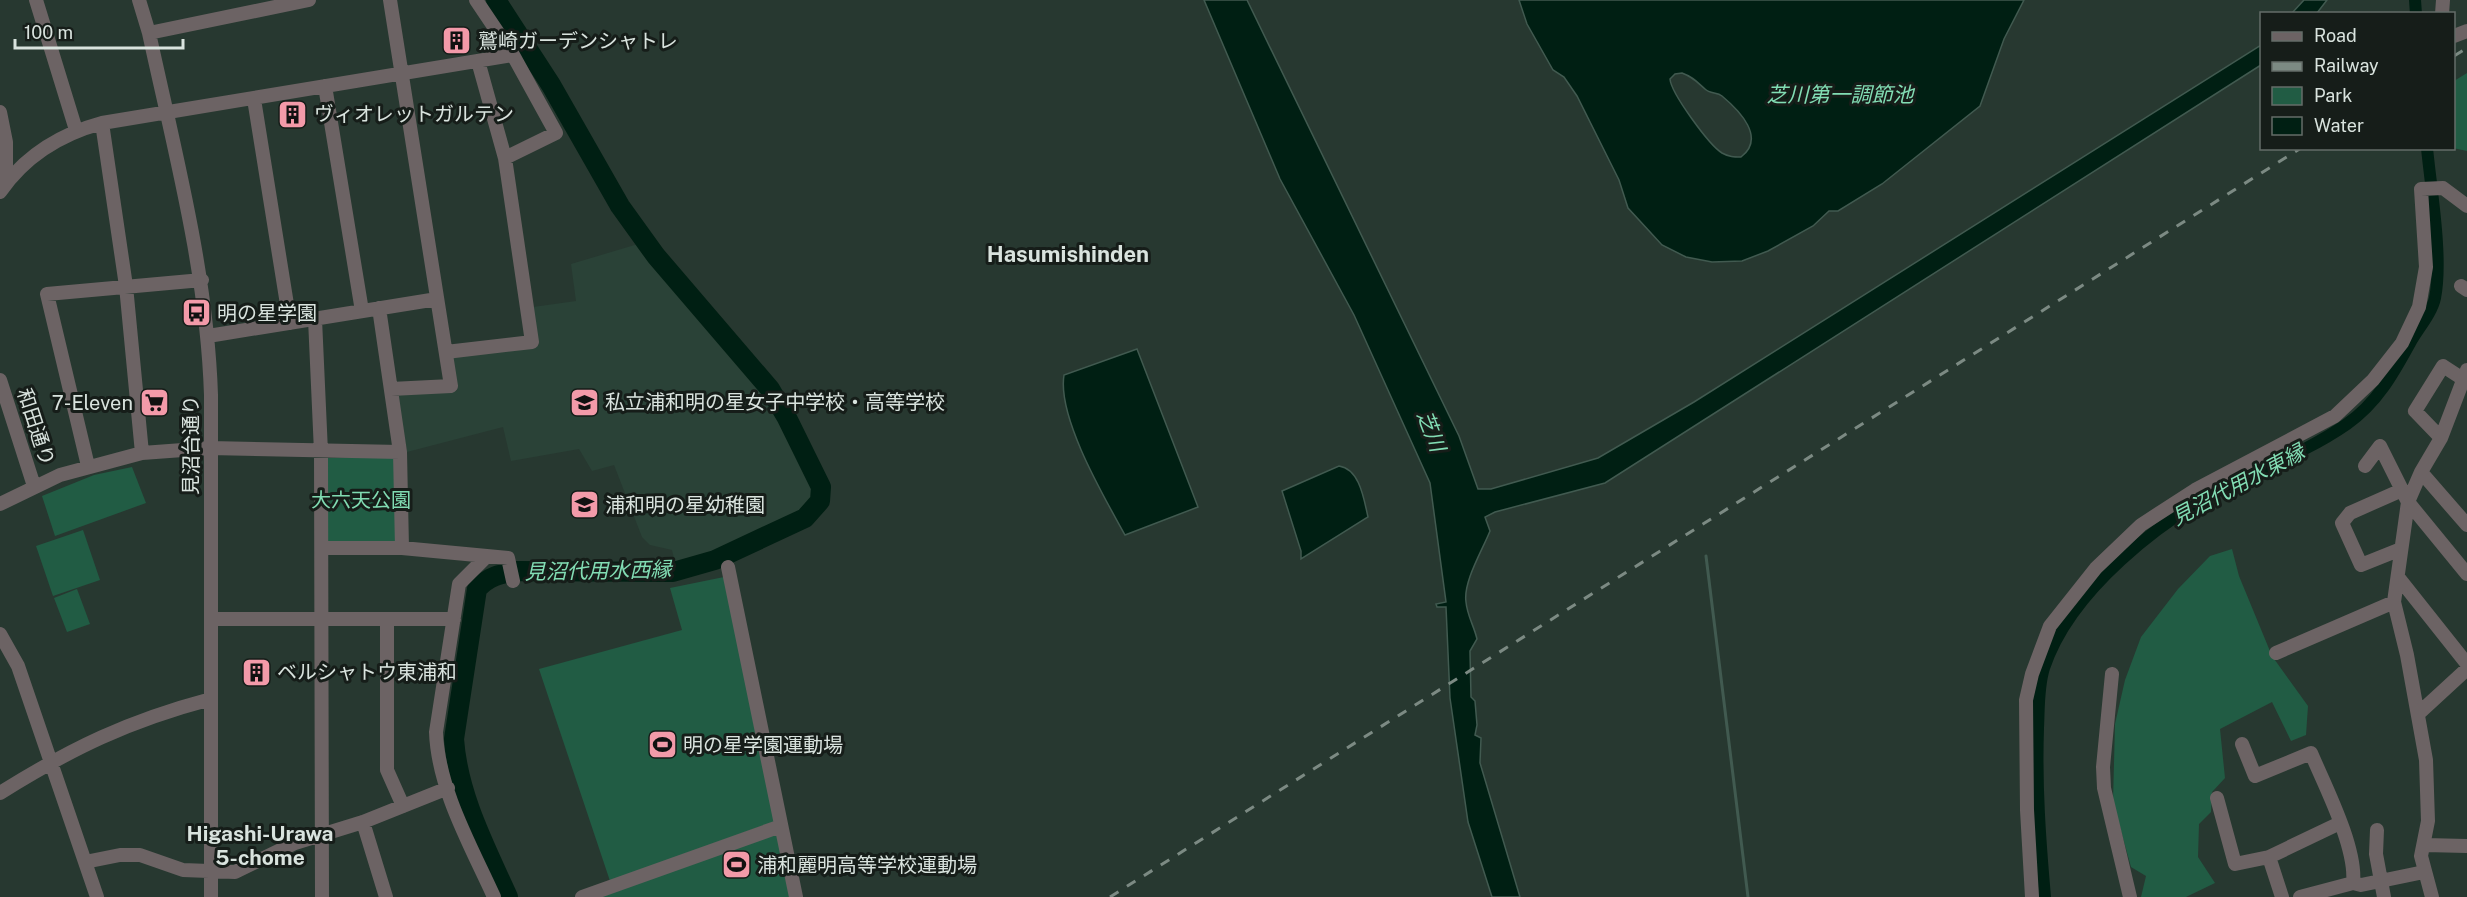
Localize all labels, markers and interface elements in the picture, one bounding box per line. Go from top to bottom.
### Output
scale bar [15,12,183,50]
legend [2260,12,2455,150]
text: 100 m [24,22,73,43]
building icon: 鷲崎ガーデンシャトレ [441,25,473,57]
text: Road [2314,25,2357,46]
place label: 鷲崎ガーデンシャトレ [478,29,678,53]
text: Railway [2314,55,2379,76]
water label: 芝川第一調節池 [1767,82,1915,107]
text: Park [2314,85,2352,106]
building icon: ヴィオレットガルテン [277,98,309,130]
place label: ヴィオレットガルテン [314,102,514,126]
text: Water [2314,115,2364,136]
district label: Hasumishinden [987,241,1149,267]
bus stop icon: 明の星学園 [180,297,212,329]
place label: 明の星学園 [217,301,317,325]
street label: 和田通り [12,385,60,469]
school or university icon: 私立浦和明の星女子中学校・高等学校 [568,386,600,418]
supermarket icon: 7-Eleven [138,387,170,419]
place label: 私立浦和明の星女子中学校・高等学校 [605,390,945,414]
place label: 7-Eleven [52,391,133,415]
street label: 見沼台通り [179,395,203,495]
water label: 芝川 [1412,407,1451,457]
water label: 見沼代用水東縁 [2167,438,2310,530]
park label: 大六天公園 [311,488,411,512]
school or university icon: 浦和明の星幼稚園 [568,489,600,521]
place label: 浦和明の星幼稚園 [605,493,765,517]
water label: 見沼代用水西縁 [524,557,674,584]
building icon: ベルシャトウ東浦和 [240,656,272,688]
place label: ベルシャトウ東浦和 [277,660,457,684]
sports icon: 明の星学園運動場 [646,729,678,761]
place label: 明の星学園運動場 [683,733,843,757]
district label: Higashi-Urawa 5-chome [187,821,333,870]
sports icon: 浦和麗明高等学校運動場 [720,849,752,881]
place label: 浦和麗明高等学校運動場 [757,853,977,877]

